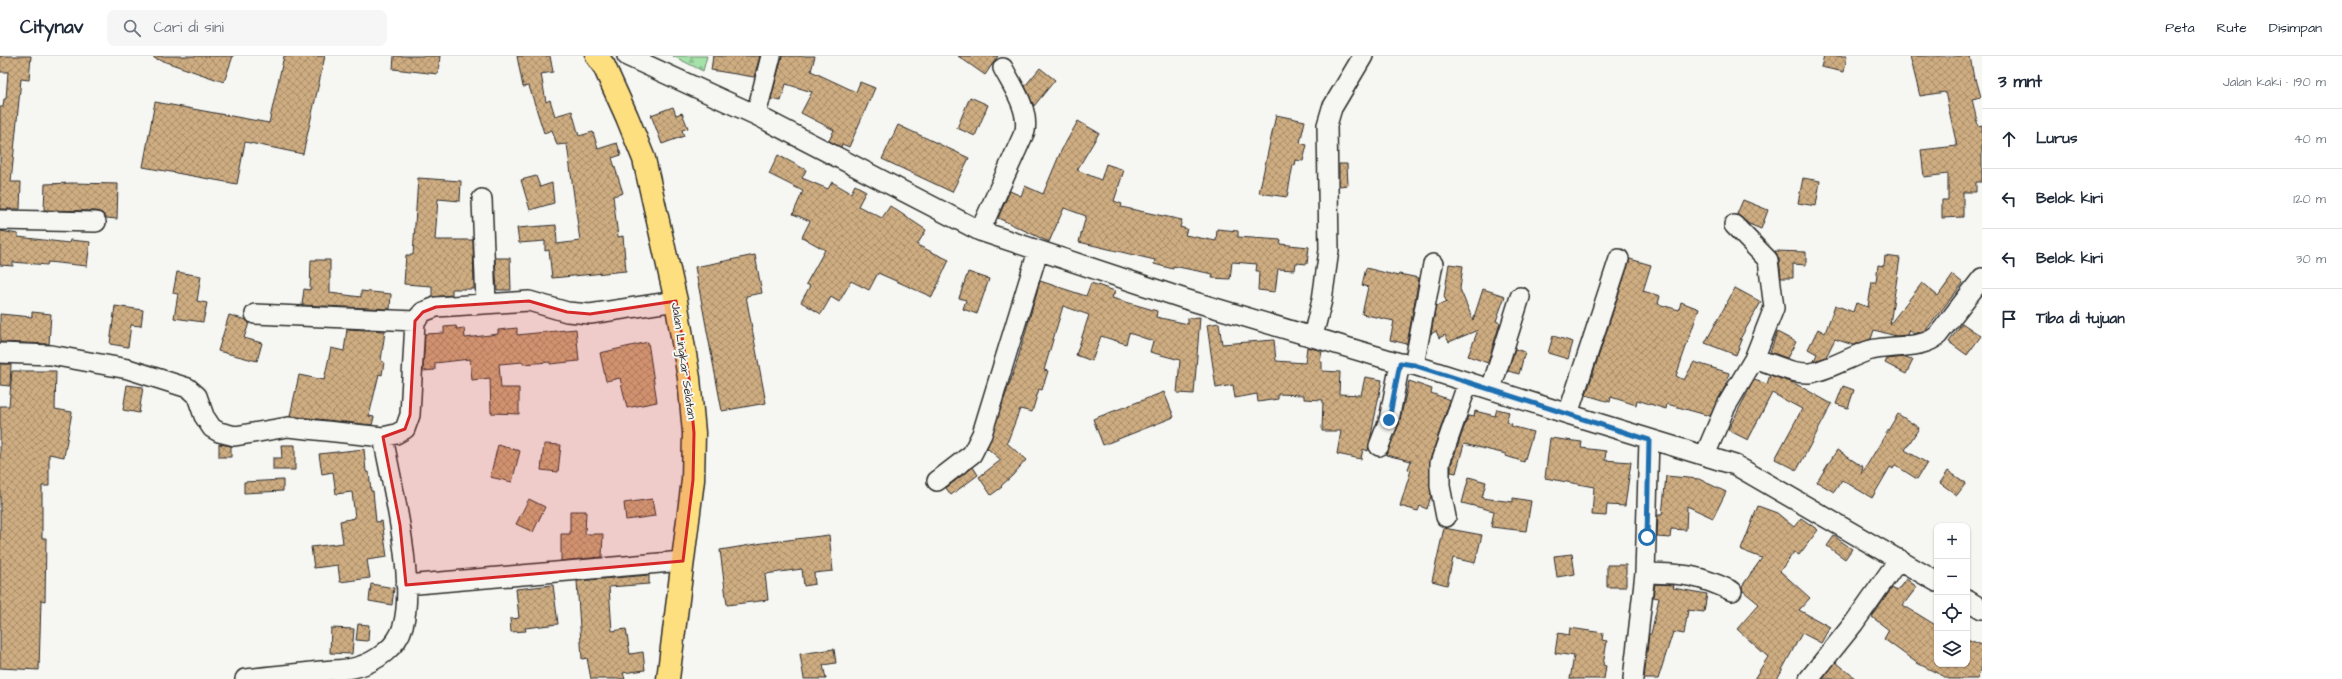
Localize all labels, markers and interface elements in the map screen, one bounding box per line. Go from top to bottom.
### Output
search box [107,10,387,46]
text: Citynav [20,14,83,41]
icon: search [121,17,143,39]
text: Cari di sini [153,17,224,38]
text: Peta [2165,18,2195,38]
text: Rute [2217,18,2247,38]
text: Disimpan [2269,18,2322,38]
text: 3 mnt [1998,70,2042,94]
text: Jalan kaki · 190 m [2223,73,2326,91]
icon: ahead [1998,128,2020,150]
text: Lurus [2036,128,2077,149]
text: 40 m [2294,130,2326,148]
icon: left [1998,188,2020,210]
text: Belok kiri [2036,188,2103,209]
text: 120 m [2293,190,2326,208]
icon: left [1998,248,2020,270]
text: Belok kiri [2036,248,2103,269]
text: 30 m [2296,250,2326,268]
street label: Jalan Lingkar Selatan [666,302,700,421]
icon: arrive [1998,308,2020,330]
text: Tiba di tujuan [2036,308,2125,329]
route end [1380,411,1398,429]
map controls [1934,523,1970,667]
button: + [1934,523,1970,559]
route start [1638,528,1656,546]
button: − [1934,559,1970,595]
button: locate [1934,595,1970,631]
button: layers [1934,631,1970,667]

